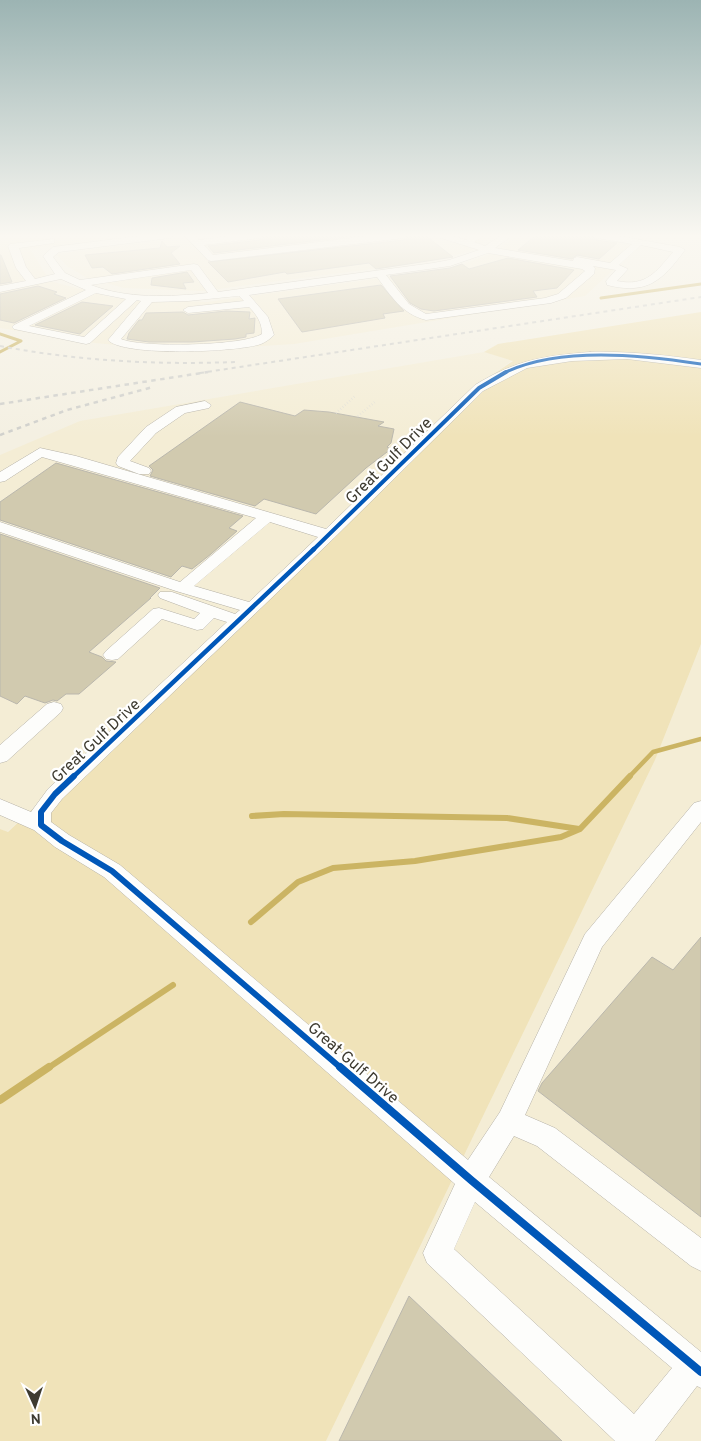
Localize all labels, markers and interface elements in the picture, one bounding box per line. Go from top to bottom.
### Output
street label: Great Gulf Drive [342,414,437,509]
street label: Great Gulf Drive [48,695,145,788]
street label: Great Gulf Drive [303,1018,402,1109]
north arrow [10,1381,60,1431]
text: N [30,1409,41,1426]

